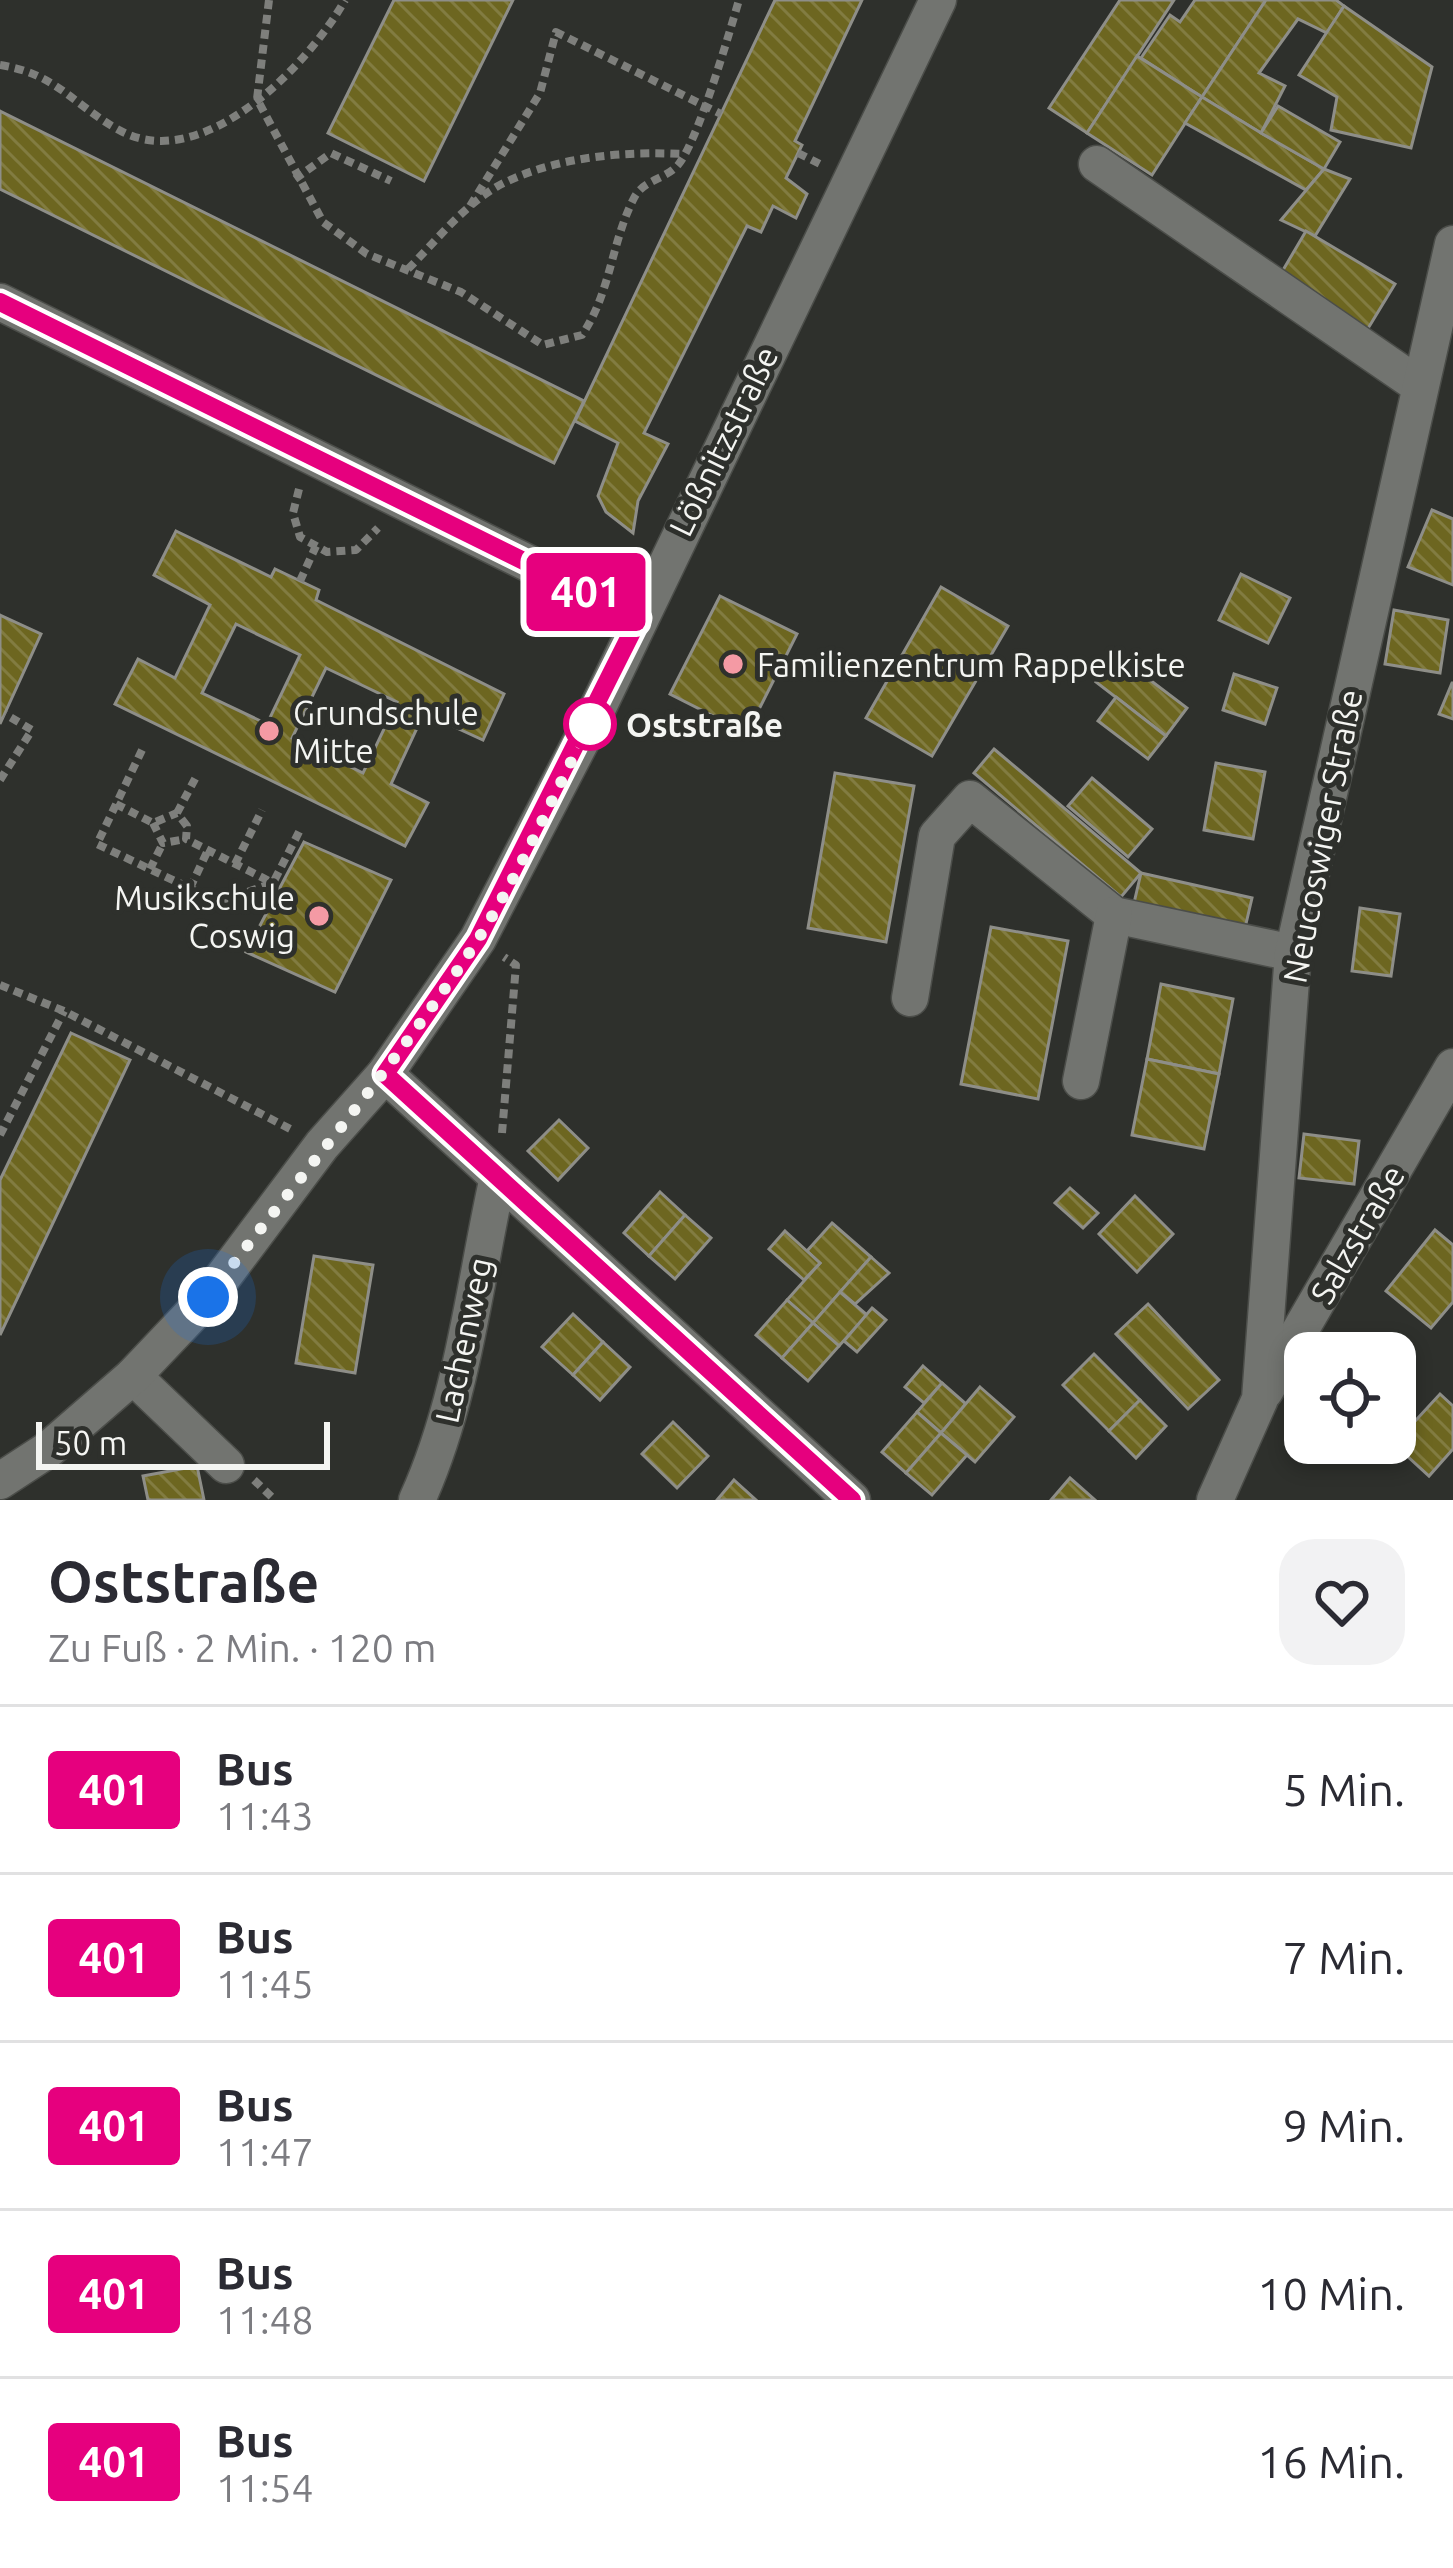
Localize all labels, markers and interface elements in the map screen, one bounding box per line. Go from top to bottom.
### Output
street label: Lößnitzstraße [661,340,785,542]
line badge: 401 [517,553,655,631]
text: 401 [550,568,622,615]
place label: Familienzentrum Rappelkiste [757,646,1186,683]
marker: Familienzentrum Rappelkiste [720,651,746,677]
street label: Neucoswiger Straße [1275,686,1369,986]
place label: Grundschule Mitte [293,694,479,769]
marker: Oststraße [565,699,615,749]
place label: Oststraße [626,706,783,743]
marker: Grundschule Mitte [256,718,282,744]
place label: Musikschule Coswig [114,879,295,954]
marker: Musikschule Coswig [306,903,332,929]
street label: Salzstraße [1303,1158,1411,1310]
street label: Lachenweg [427,1254,499,1426]
your location [178,1267,238,1327]
map controls [1284,1332,1416,1464]
button: locate [1284,1332,1416,1464]
scale bar [36,1416,330,1469]
text: 50 m [54,1424,127,1461]
button: heart [1279,1539,1405,1665]
text: Oststraße [48,1549,319,1613]
text: Zu Fuß · 2 Min. · 120 m [48,1626,436,1669]
text: Bus [216,1743,293,1794]
text: 5 Min. [1283,1764,1405,1815]
text: 401 [78,1766,150,1813]
text: 11:43 [216,1794,314,1837]
text: Bus [216,1911,293,1962]
text: 7 Min. [1283,1932,1405,1983]
text: 401 [78,1934,150,1981]
text: 11:45 [216,1962,314,2005]
text: Bus [216,2079,293,2130]
text: 9 Min. [1283,2100,1405,2151]
text: 401 [78,2102,150,2149]
text: 11:47 [216,2130,314,2173]
text: Bus [216,2247,293,2298]
text: 10 Min. [1257,2268,1405,2319]
text: 401 [78,2270,150,2317]
text: 11:48 [216,2298,314,2341]
text: Bus [216,2415,293,2466]
text: 16 Min. [1257,2436,1405,2487]
text: 401 [78,2438,150,2485]
text: 11:54 [216,2466,314,2509]

